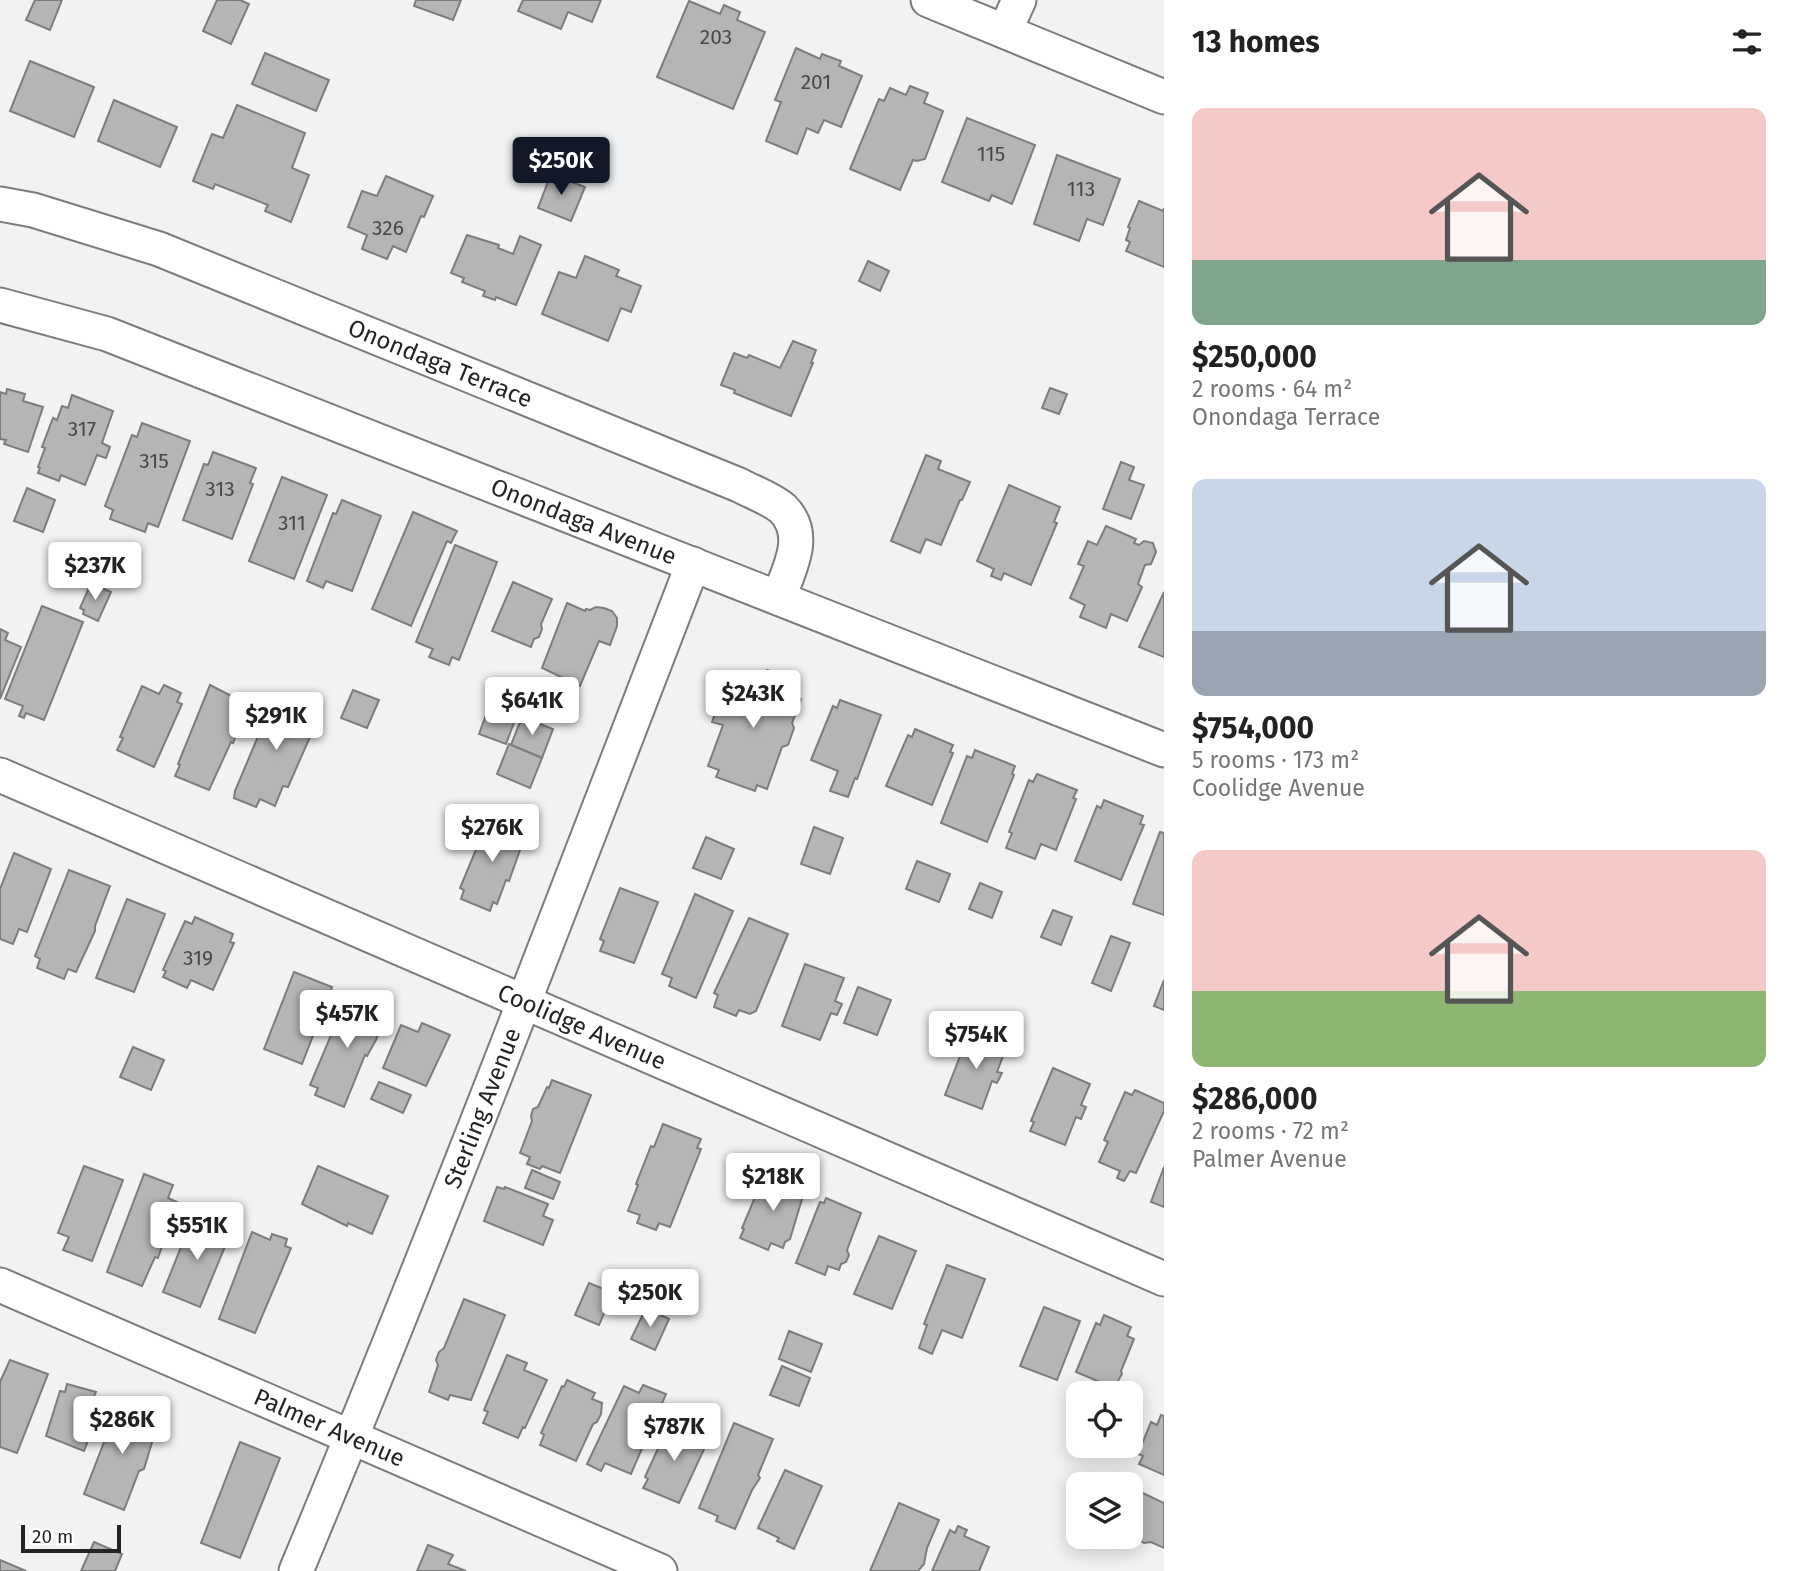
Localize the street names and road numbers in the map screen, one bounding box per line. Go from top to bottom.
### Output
street label: Onondaga Terrace [344,313,536,413]
street label: Onondaga Avenue [487,472,680,571]
street label: Coolidge Avenue [493,978,670,1076]
street label: Sterling Avenue [438,1024,527,1193]
street label: Palmer Avenue [250,1383,409,1473]

